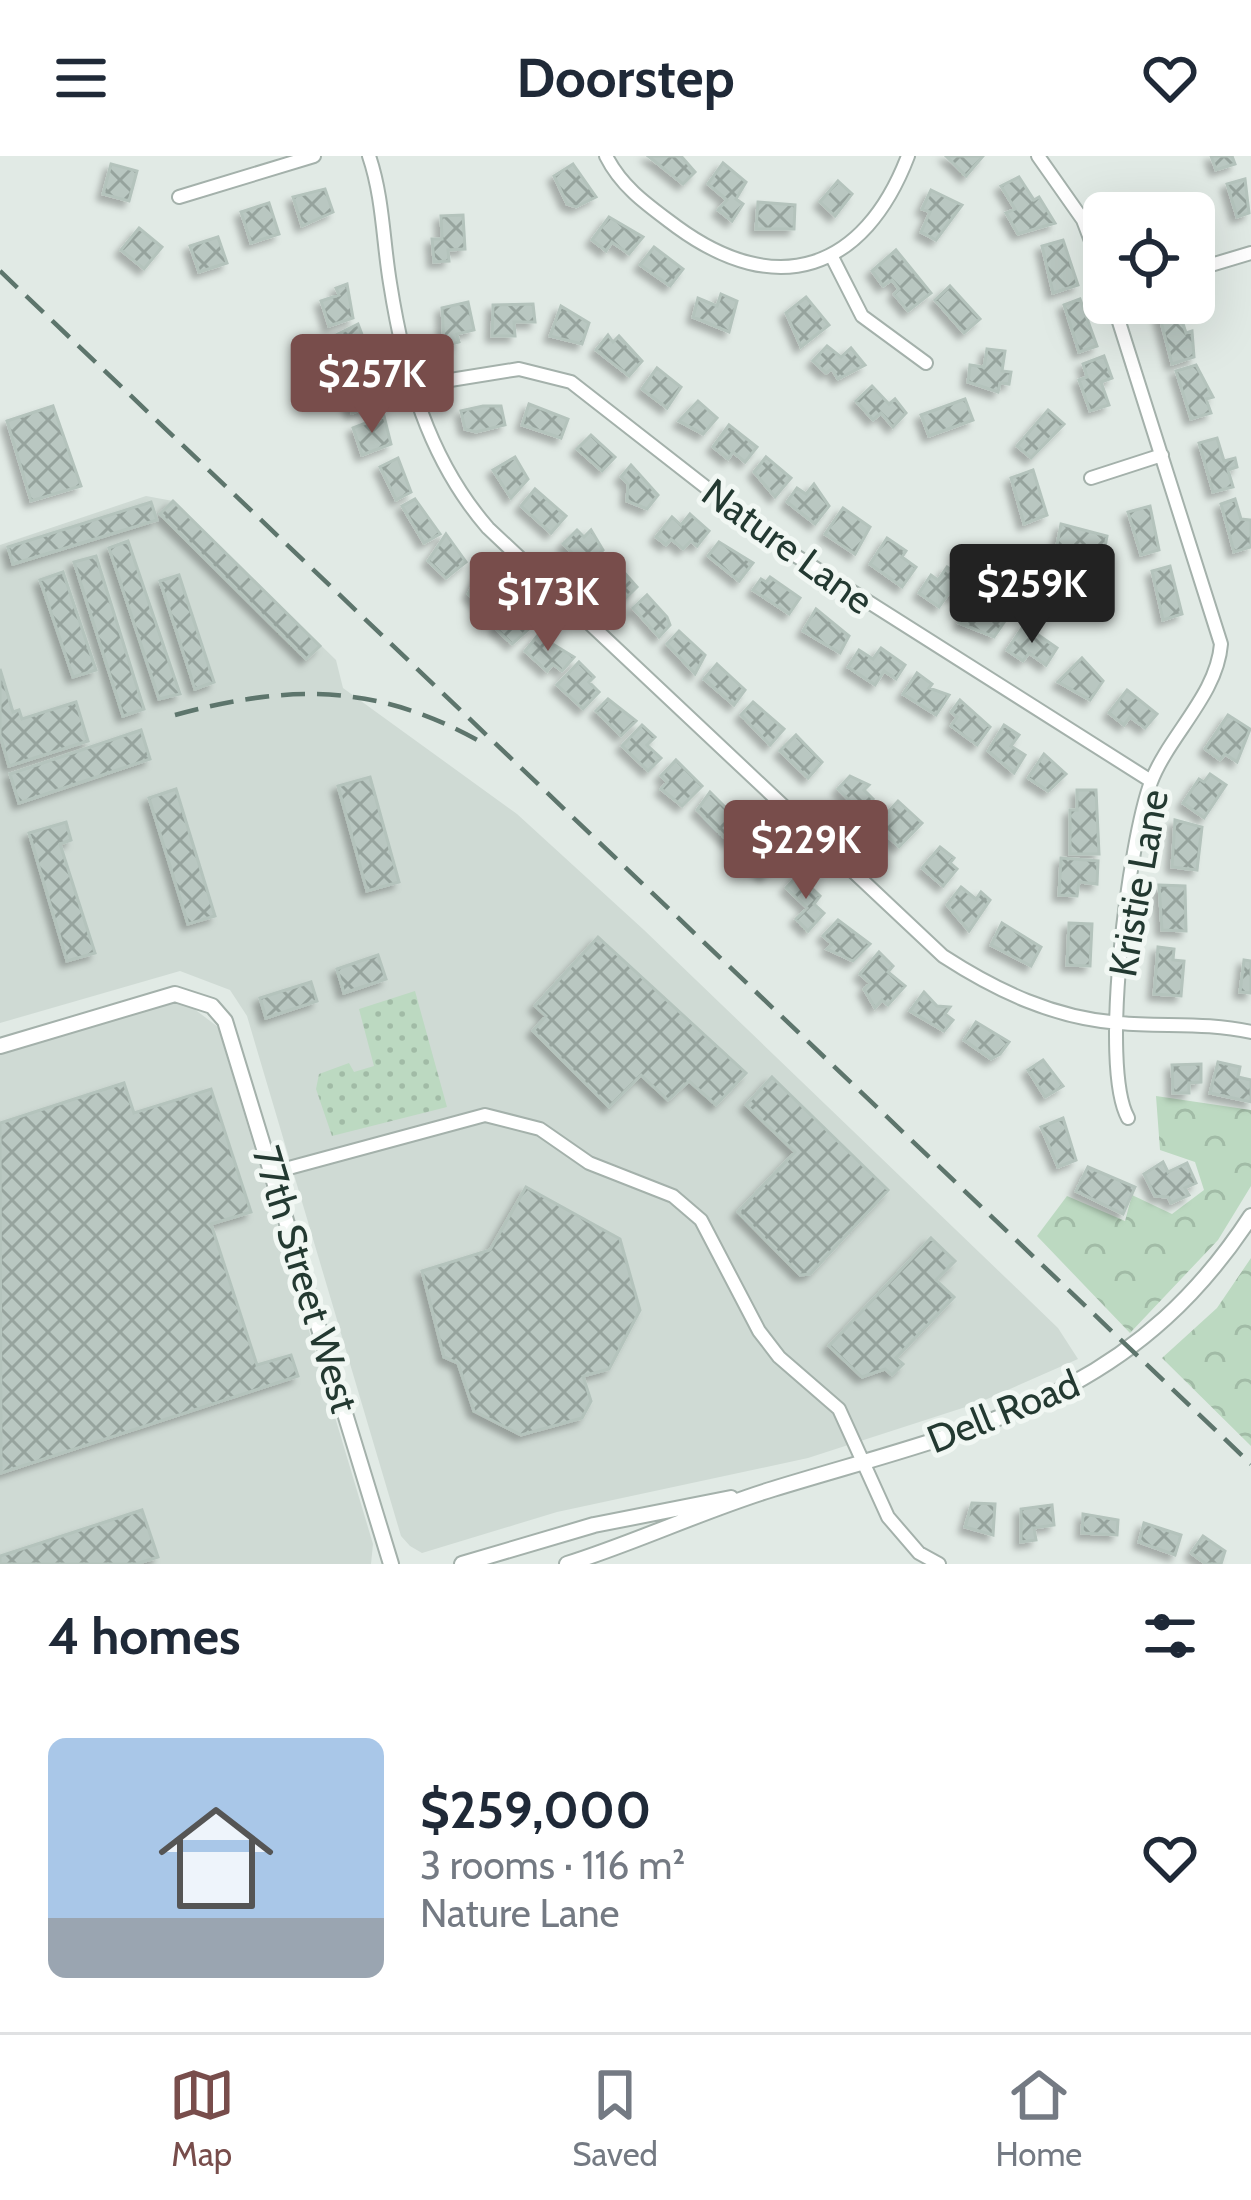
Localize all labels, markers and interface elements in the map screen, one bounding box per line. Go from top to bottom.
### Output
icon: menu [48,45,114,111]
text: Doorstep [516,45,735,111]
icon: heart [1137,45,1203,111]
map controls [1083,192,1215,324]
button: locate [1083,192,1215,324]
pin: $257K [288,334,456,436]
text: $257K [318,349,426,397]
street label: Nature Lane [693,468,883,624]
pin: $259K [948,544,1116,646]
pin: $173K [464,552,632,654]
text: $259K [977,559,1087,607]
text: $173K [497,567,599,615]
street label: Kristie Lane [1098,786,1178,980]
pin: $229K [722,800,890,902]
text: $229K [751,815,861,863]
street label: 77th Street West [243,1140,369,1418]
street label: Dell Road [920,1359,1086,1463]
icon: filters [1137,1603,1203,1669]
text: 4 homes [48,1605,240,1667]
text: $259,000 [420,1779,651,1841]
icon: home [144,1786,288,1930]
icon: heart [1137,1825,1203,1891]
text: 3 rooms · 116 m² [420,1841,685,1889]
text: Nature Lane [420,1889,620,1937]
tab: Map [169,2062,235,2174]
tab: Saved [572,2062,658,2174]
tab: Home [995,2062,1082,2174]

